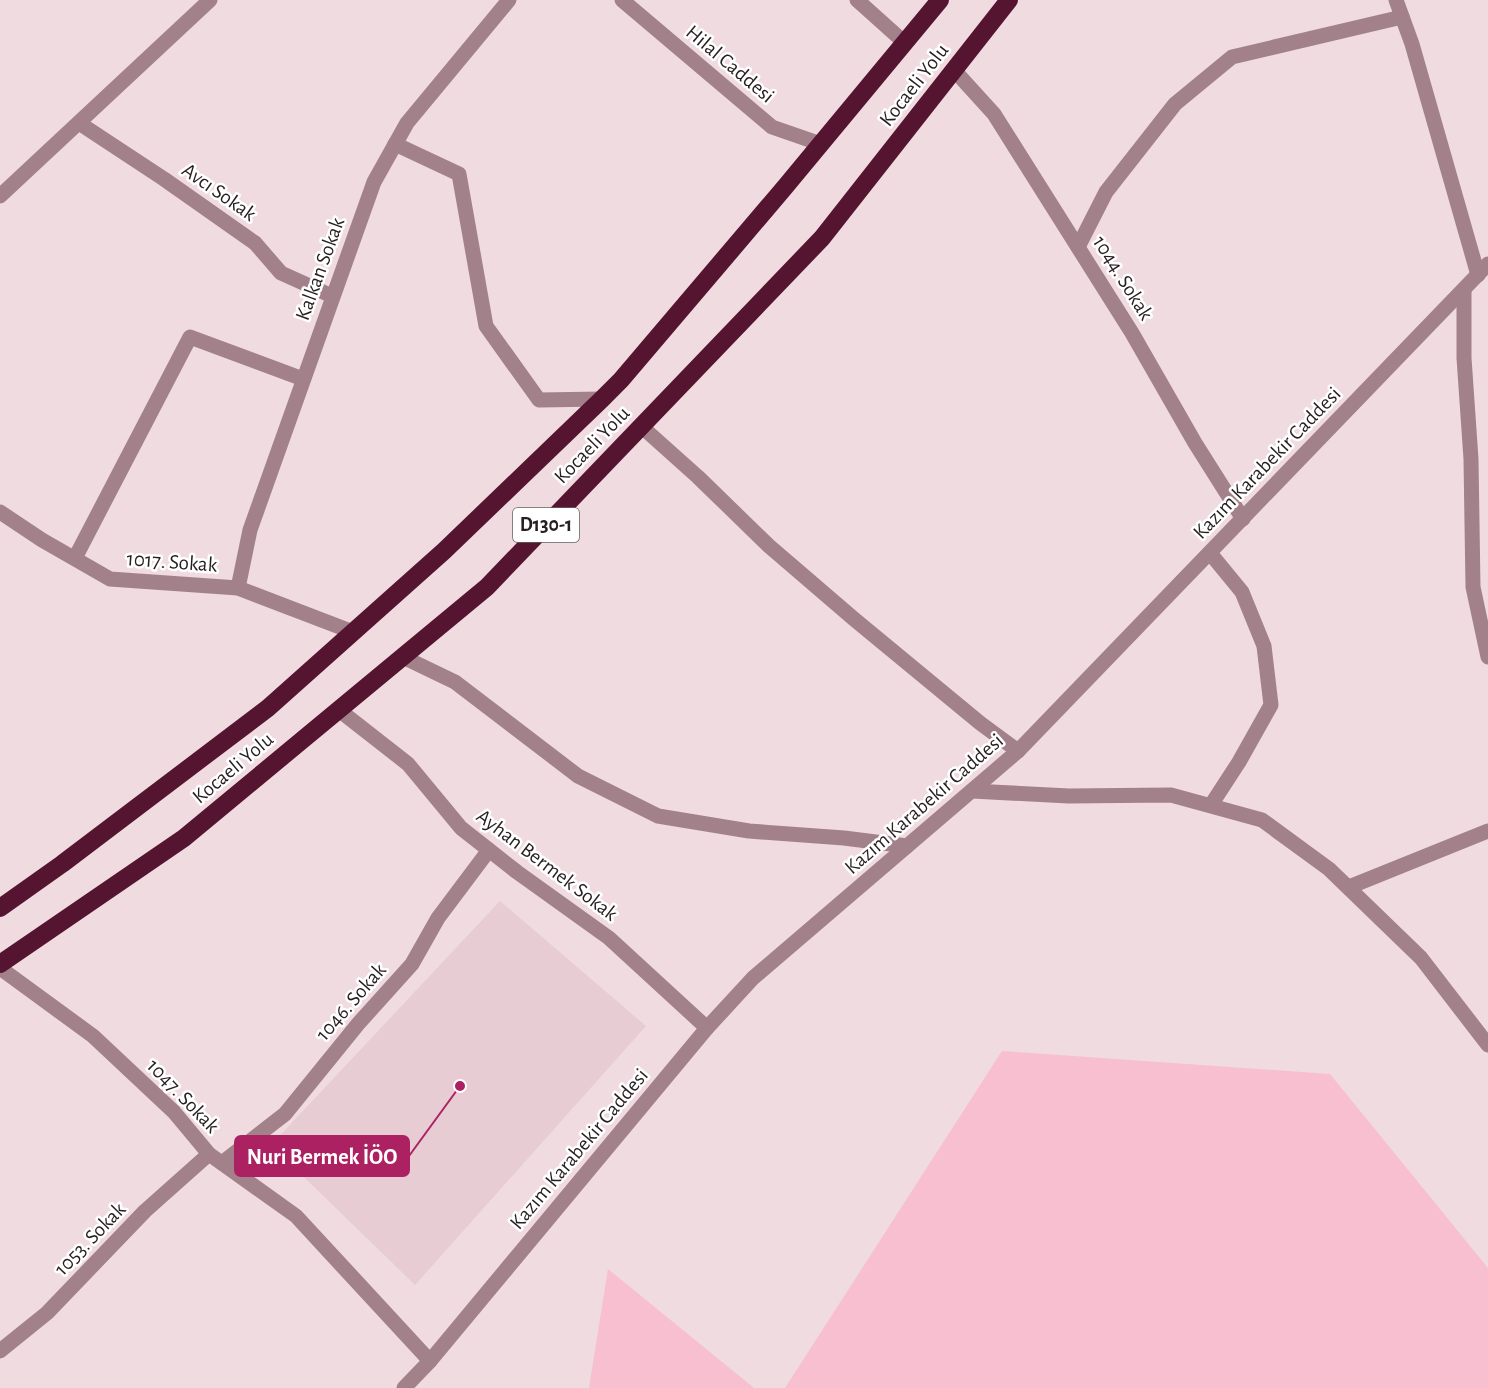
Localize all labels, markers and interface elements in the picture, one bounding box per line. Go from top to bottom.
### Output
street label: Hilal Caddesi [682,21,778,107]
street label: Kocaeli̇ Yolu [875,40,953,130]
street label: Avcı Sokak [178,159,260,225]
street label: Kalkan Sokak [292,215,348,323]
street label: 1044. Sokak [1089,232,1157,324]
street label: Kazım Karabekir Caddesi [1189,383,1345,543]
street label: Kocaeli̇ Yolu [550,402,634,488]
road number: D130-1 [513,508,579,542]
street label: 1017. Sokak [126,548,218,576]
street label: Kocaeli̇ Yolu [189,728,278,808]
street label: Kazım Karabekir Caddesi [841,730,1007,878]
street label: Ayhan Bermek Sokak [473,805,622,925]
street label: 1046. Sokak [312,959,390,1045]
street label: 1047. Sokak [143,1055,223,1137]
street label: Kazım Karabekir Caddesi [506,1065,652,1233]
callout: Nuri Bermek İÖO [235,1136,409,1176]
text: Nuri Bermek İÖO [247,1143,397,1168]
street label: 1053. Sokak [50,1198,130,1279]

